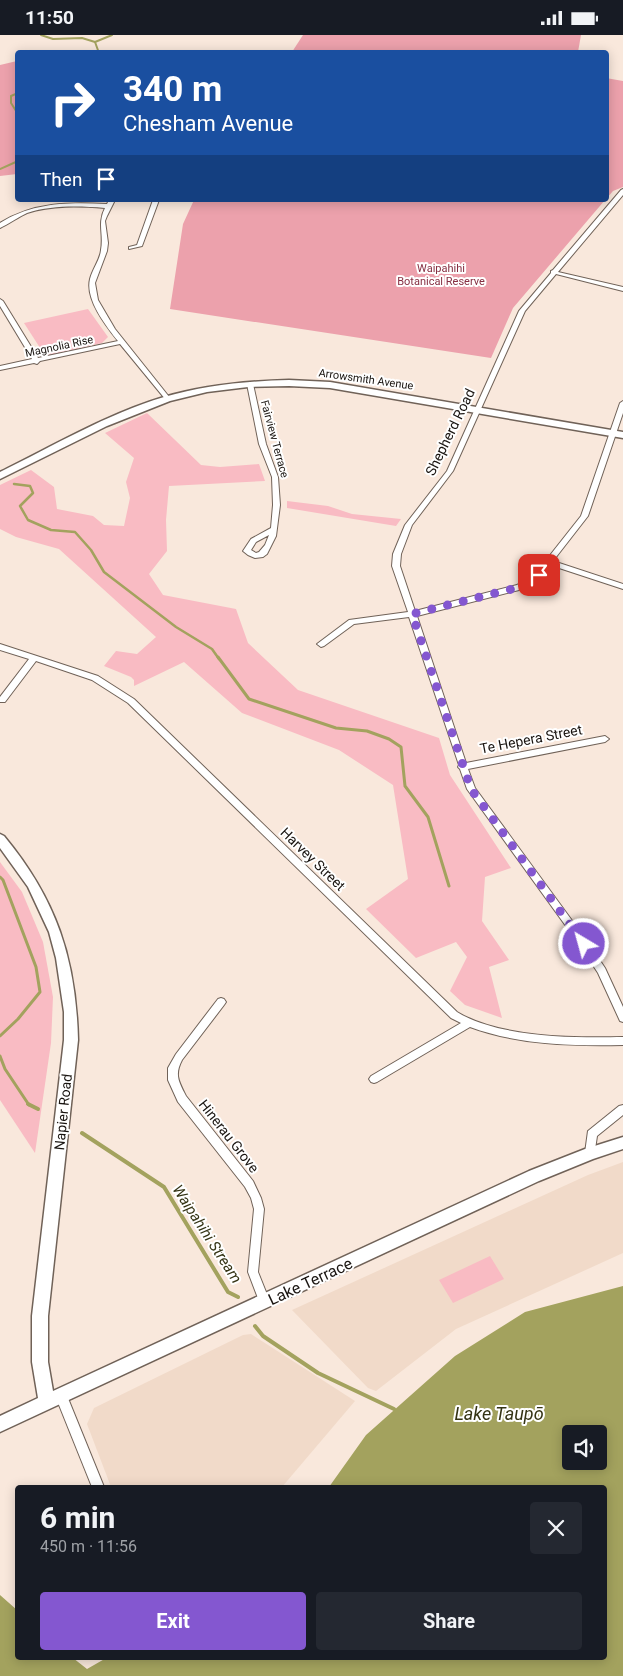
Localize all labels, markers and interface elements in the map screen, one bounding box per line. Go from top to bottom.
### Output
text: 11:50 [25,6,74,29]
text: 340 m [123,69,222,110]
icon: right [40,70,105,135]
text: Chesham Avenue [123,111,293,136]
icon: arrive [92,165,120,193]
text: Then [40,168,82,191]
park label: Waipahihi Botanical Reserve [397,262,485,288]
street label: Magnolia Rise [24,333,94,360]
street label: Arrowsmith Avenue [318,366,414,393]
street label: Shepherd Road [422,386,478,478]
street label: Fairview Terrace [258,399,291,479]
pin [518,554,560,596]
icon: arrive [525,561,553,589]
street label: Te Hepera Street [479,721,584,757]
street label: Harvey Street [277,824,349,894]
position arrow [557,917,609,969]
street label: Napier Road [51,1073,75,1151]
street label: Hinerau Grove [196,1096,262,1176]
water label: Waipahihi Stream [169,1181,245,1287]
street label: Lake Terrace [265,1254,355,1309]
water label: Lake Taupō [454,1403,544,1424]
map controls [562,1425,607,1470]
button: sound [562,1425,607,1470]
text: 6 min [40,1500,115,1535]
button: close [530,1502,582,1554]
text: 450 m · 11:56 [40,1537,137,1556]
button: Exit [40,1592,306,1650]
button: Share [316,1592,582,1650]

